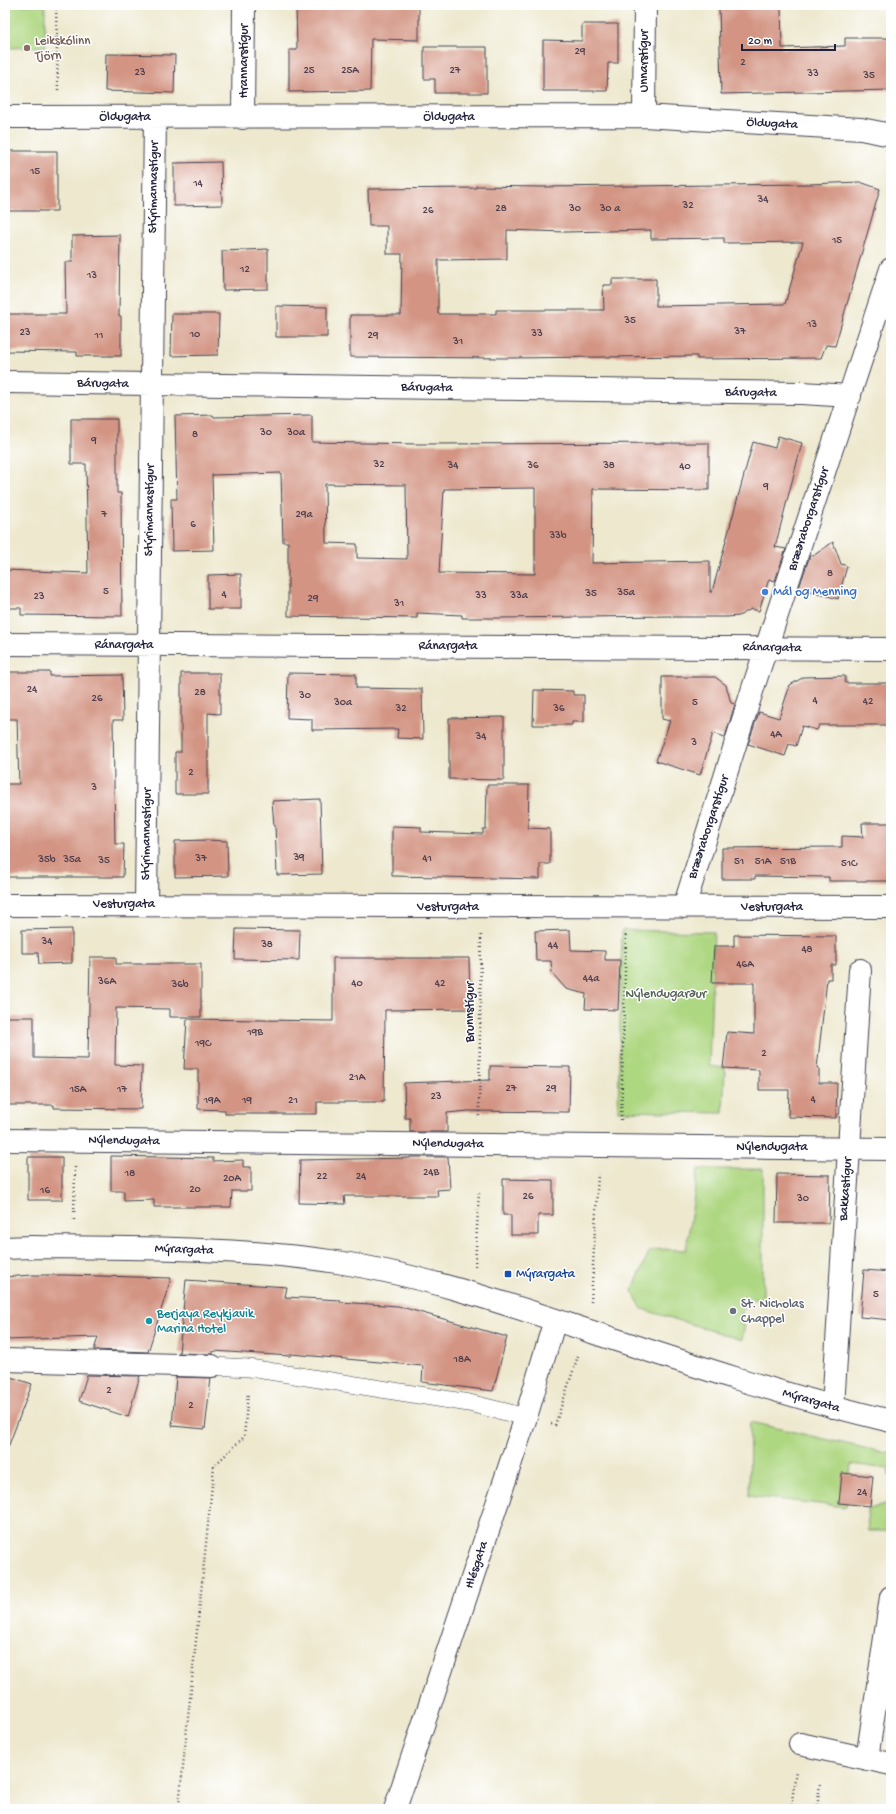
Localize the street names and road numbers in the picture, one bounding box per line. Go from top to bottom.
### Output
street label: Hrannarstígur [237,22,252,98]
street label: Unnarstígur [637,28,652,92]
street label: Öldugata [99,110,152,125]
street label: Öldugata [423,110,476,125]
street label: Öldugata [746,115,799,133]
street label: Stýrimannastígur [146,139,162,233]
street label: Bárugata [76,376,130,392]
street label: Bárugata [400,380,454,396]
street label: Bárugata [724,385,778,401]
street label: Stýrimannastígur [142,462,158,556]
street label: Bræðraborgarstígur [785,464,833,574]
street label: Ránargata [94,638,154,653]
street label: Ránargata [418,639,478,654]
street label: Ránargata [742,640,802,656]
street label: Bræðraborgarstígur [685,772,733,882]
street label: Stýrimannastígur [139,786,155,880]
street label: Vesturgata [92,897,156,912]
street label: Vesturgata [416,900,480,915]
street label: Vesturgata [740,900,804,915]
street label: Brunnstígur [463,980,478,1043]
street label: Nýlendugata [88,1133,161,1149]
street label: Nýlendugata [412,1136,485,1152]
street label: Nýlendugata [736,1140,809,1155]
street label: Bakkastígur [836,1155,856,1222]
street label: Mýrargata [154,1241,215,1259]
street label: Mýrargata [781,1386,842,1417]
street label: Hlésgata [462,1539,492,1591]

